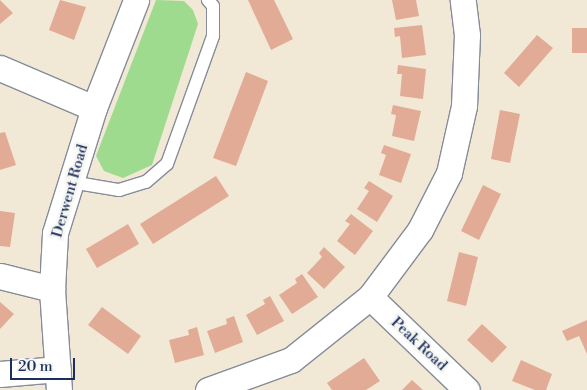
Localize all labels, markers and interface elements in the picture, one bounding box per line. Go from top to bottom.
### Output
street label: Derwent Road [48,142,92,240]
street label: Peak Road [387,313,451,375]
scale bar [12,348,78,380]
text: 20 m [18,357,53,376]

